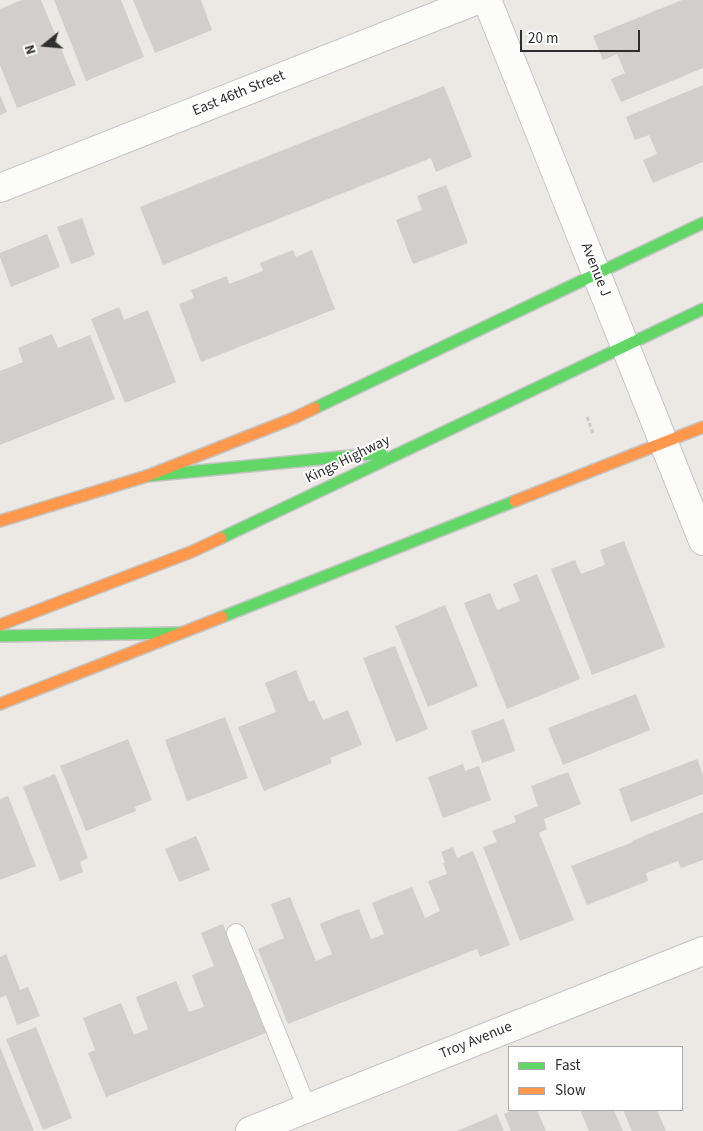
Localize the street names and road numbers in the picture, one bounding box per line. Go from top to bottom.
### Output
street label: East 46th Street [190,67,288,121]
street label: Avenue J [576,240,614,300]
street label: Kings Highway [303,432,393,488]
street label: Troy Avenue [437,1018,515,1064]

